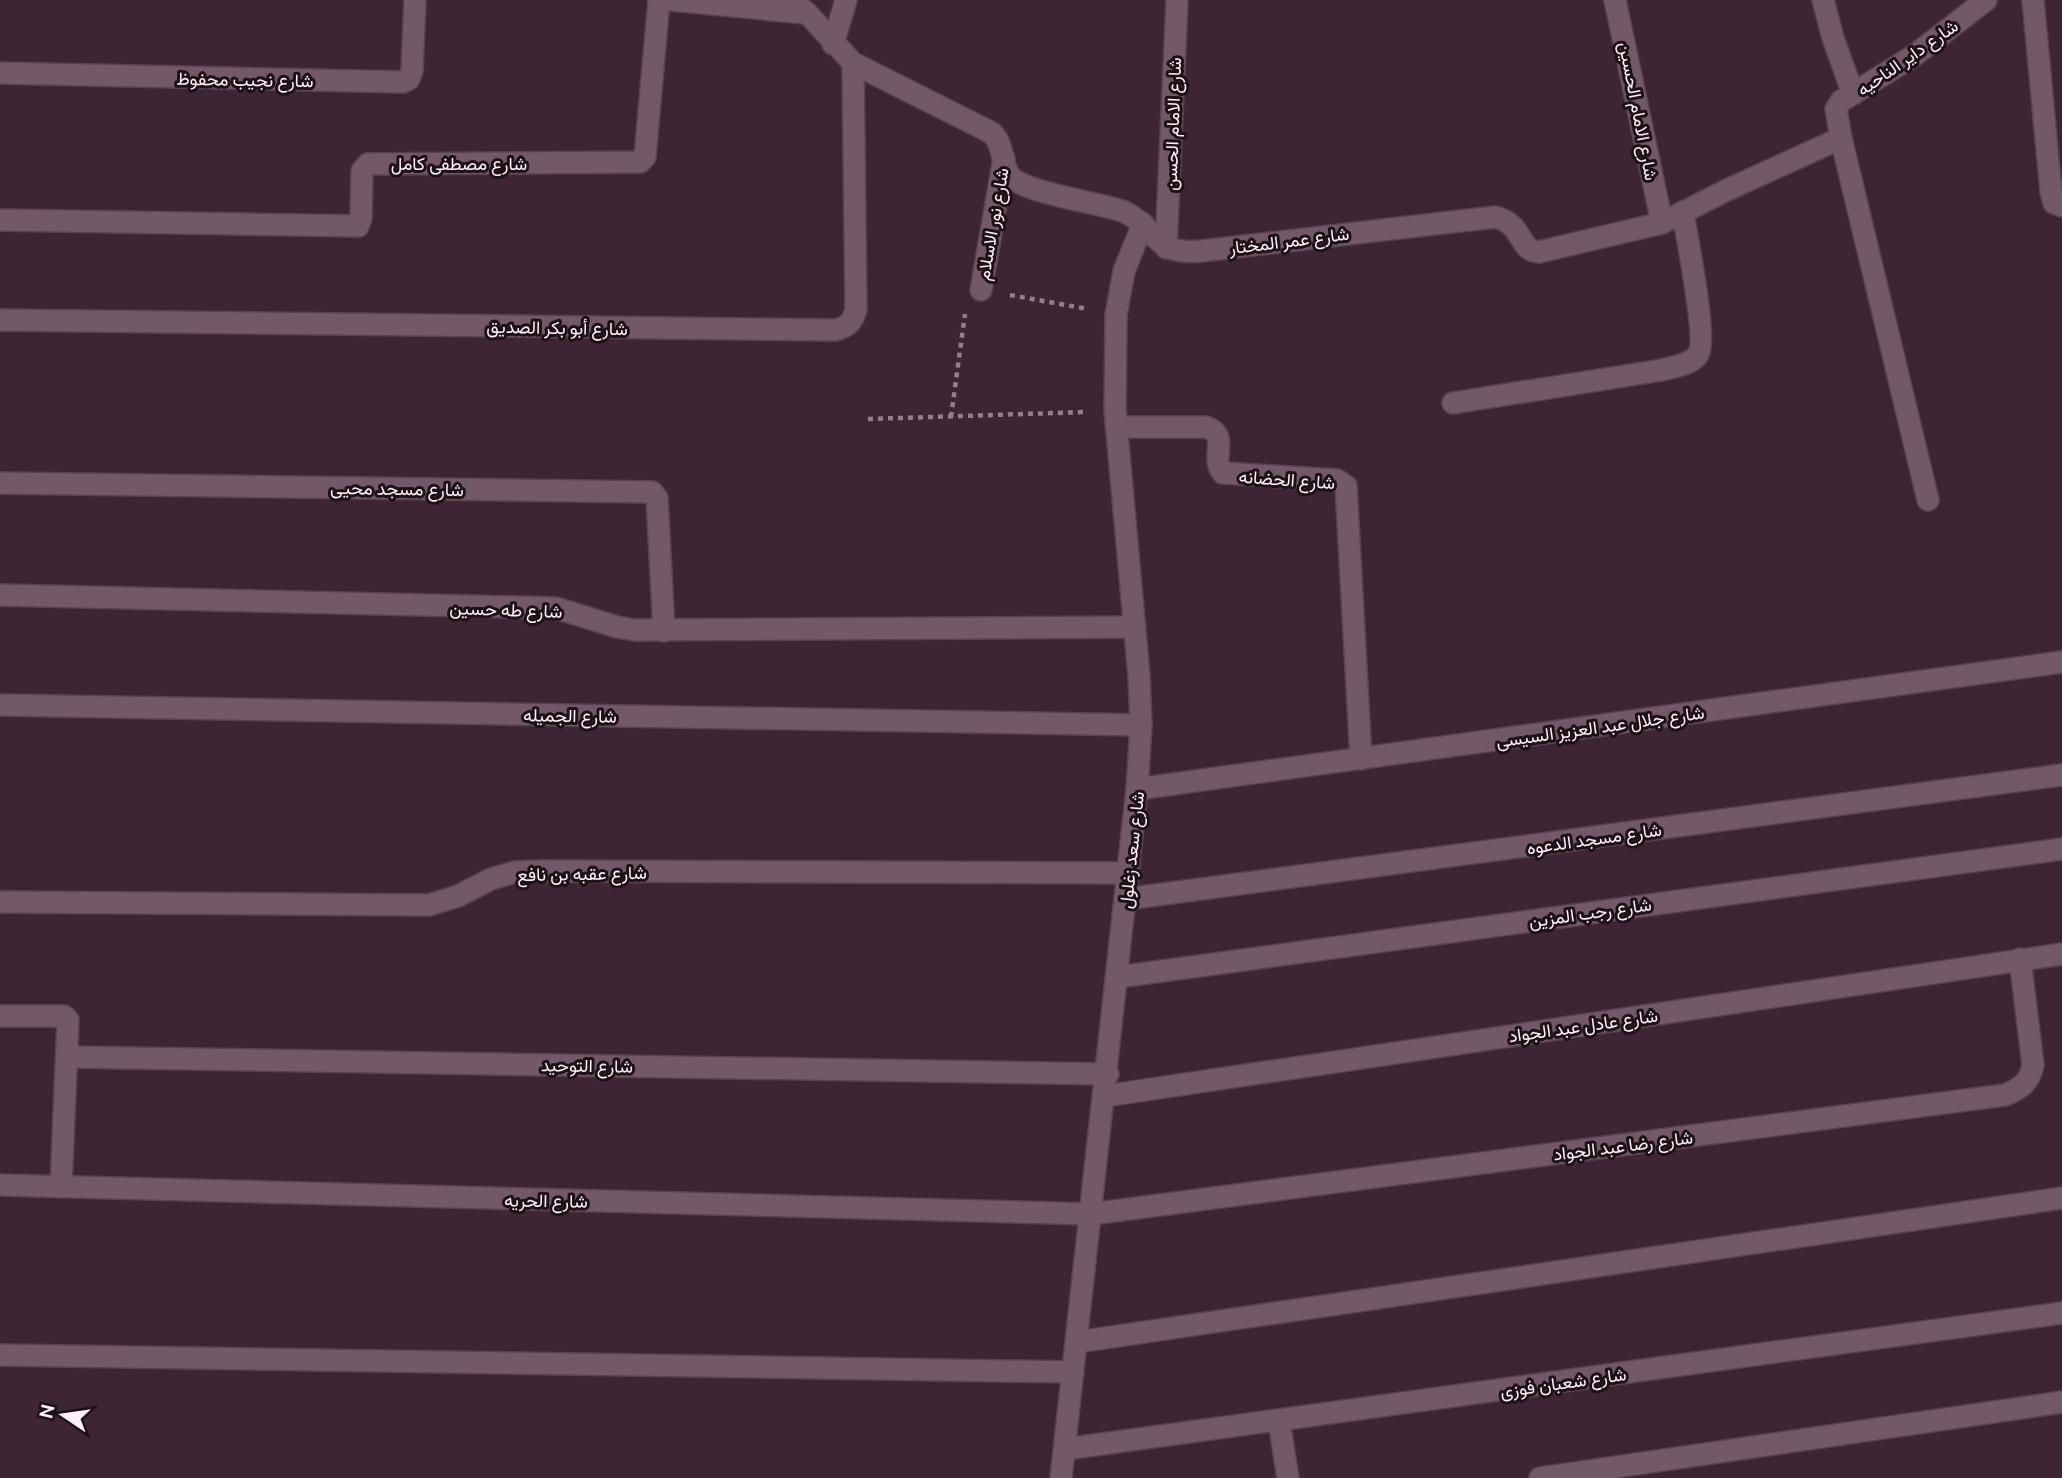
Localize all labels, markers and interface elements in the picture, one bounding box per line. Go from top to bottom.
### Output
street label: شارع داير الناحيه [1853,15,1963,102]
street label: شارع الامام الحسين [1613,40,1662,183]
street label: شارع الامام الحسن [1160,57,1187,191]
street label: شارع نجيب محفوظ [176,68,314,93]
street label: شارع مصطفى كامل [391,153,527,176]
street label: شارع نور الاسلام [972,166,1015,282]
street label: شارع عمر المختار [1227,223,1351,260]
street label: شارع أبو بكر الصديق [486,316,628,341]
street label: شارع الحضانه [1238,466,1336,495]
street label: شارع مسجد محيى [330,477,464,502]
street label: شارع طه حسين [449,597,563,624]
street label: شارع جلال عبد العزيز السيسى [1495,701,1706,753]
street label: شارع الجميله [523,704,617,729]
street label: شارع سعد زغلول [1115,790,1150,910]
street label: شارع مسجد الدعوه [1525,819,1663,860]
street label: شارع عقبه بن نافع [517,862,647,887]
street label: شارع رجب المزين [1527,893,1653,933]
street label: شارع عادل عبد الجواد [1507,1005,1659,1048]
street label: شارع التوحيد [541,1054,633,1079]
street label: شارع رضا عبد الجواد [1552,1126,1694,1166]
street label: شارع الحريه [504,1189,588,1214]
street label: شارع شعبان فوزى [1499,1363,1628,1404]
north arrow [28,1380,98,1450]
text: N [34,1402,59,1421]

